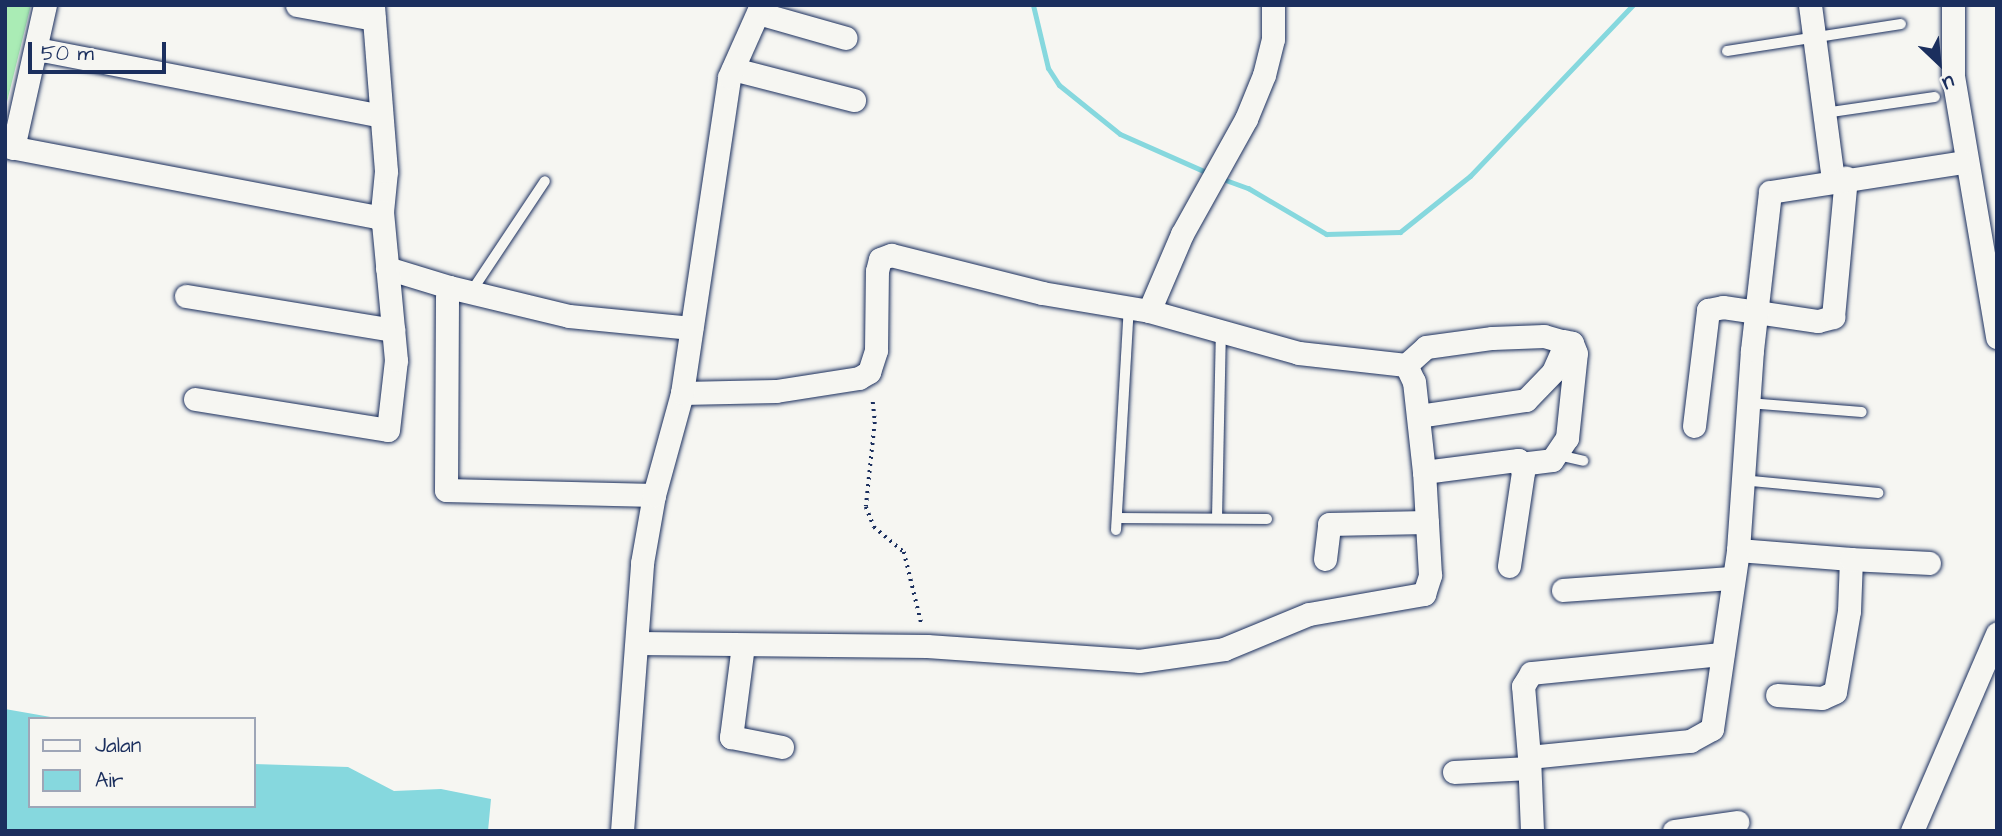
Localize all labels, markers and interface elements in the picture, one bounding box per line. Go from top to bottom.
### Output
scale bar [32,28,170,72]
north arrow [1904,28,1974,98]
text: 50 m [41,39,94,68]
text: U [1938,68,1959,97]
legend [28,717,256,808]
text: Jalan [95,731,141,760]
text: Air [95,766,123,795]

